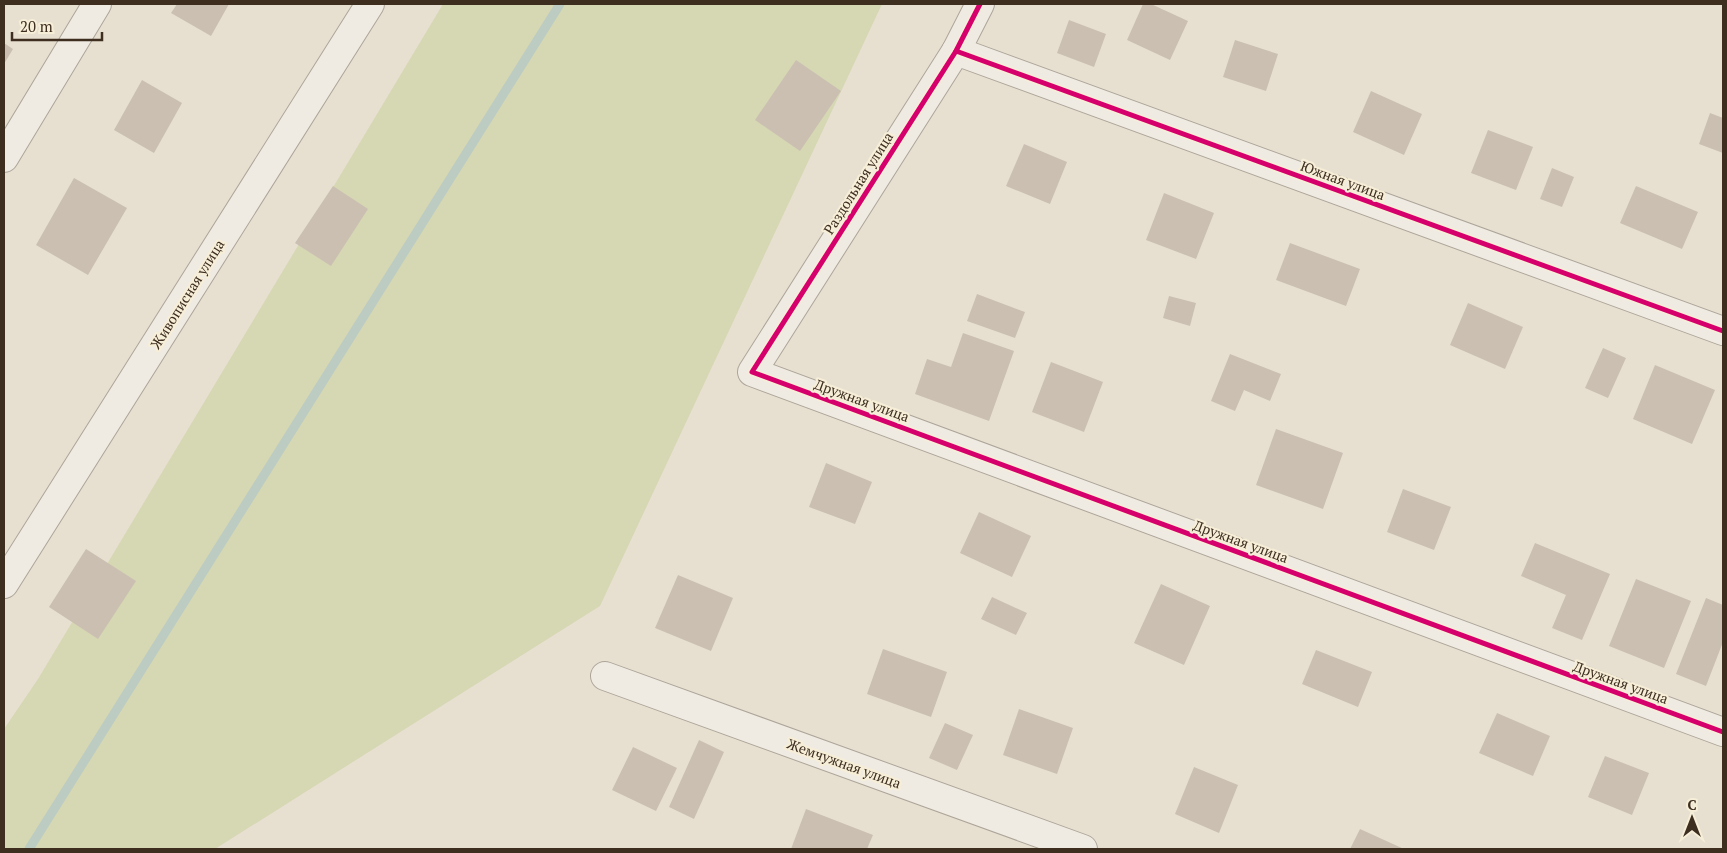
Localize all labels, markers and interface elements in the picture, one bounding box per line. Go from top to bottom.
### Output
scale bar [12,10,102,42]
text: 20 m [20,16,53,36]
street label: Раздольная улица [819,128,897,238]
street label: Южная улица [1298,156,1388,204]
street label: Живописная улица [146,236,228,352]
street label: Дружная улица [812,374,912,426]
street label: Дружная улица [1191,515,1291,567]
street label: Дружная улица [1571,656,1671,708]
street label: Жемчужная улица [784,734,904,792]
north arrow [1667,793,1717,843]
text: С [1687,795,1697,814]

